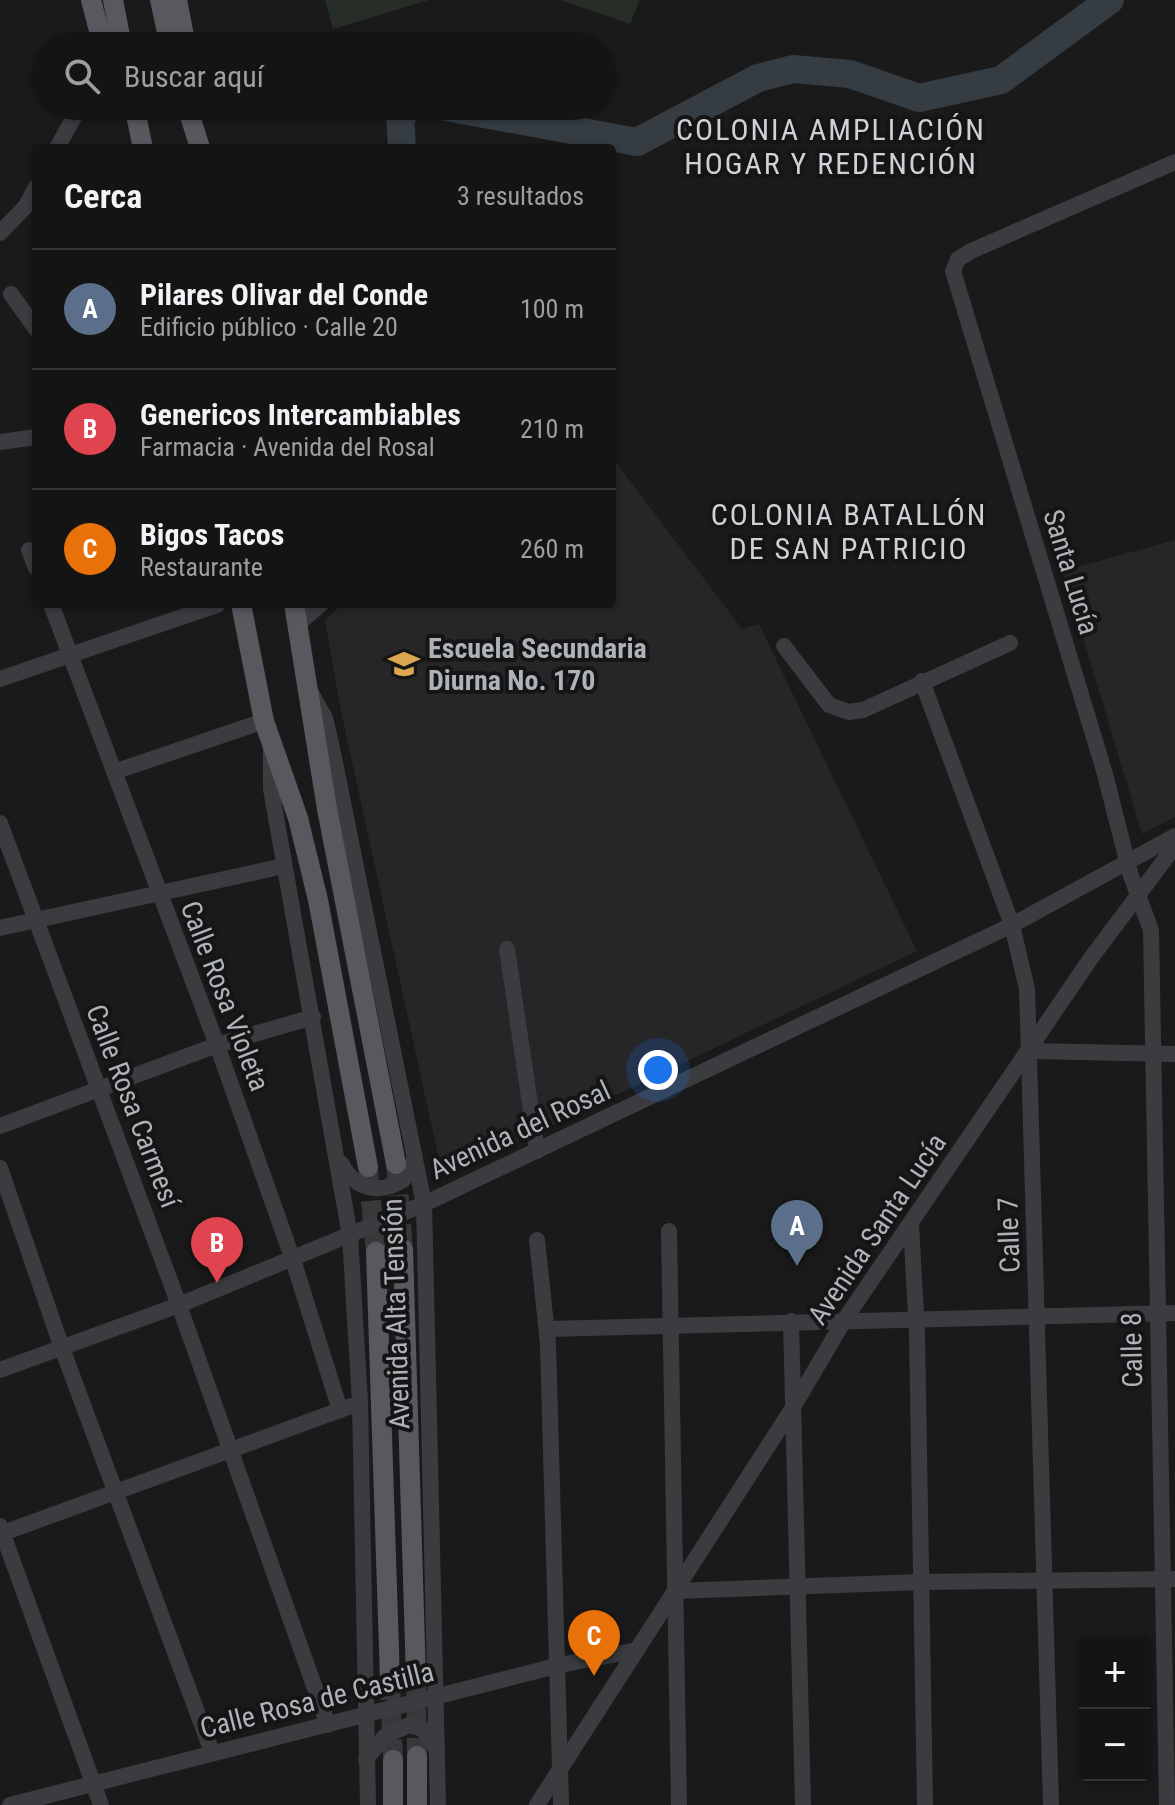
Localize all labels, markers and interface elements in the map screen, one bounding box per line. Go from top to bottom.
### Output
search box [32,32,616,120]
icon: search [60,54,104,98]
text: Buscar aquí [124,59,264,94]
district label: COLONIA AMPLIACIÓN HOGAR Y REDENCIÓN [676,112,986,181]
text: Cerca [64,176,142,216]
text: 3 resultados [457,181,584,211]
text: Pilares Olivar del Conde [140,277,428,312]
text: A [82,294,98,324]
text: 100 m [520,294,584,324]
text: Edificio público · Calle 20 [140,312,398,342]
text: Genericos Intercambiables [140,397,461,432]
text: B [83,414,97,444]
text: 210 m [520,414,584,444]
text: Farmacia · Avenida del Rosal [140,432,435,462]
district label: COLONIA BATALLÓN DE SAN PATRICIO [711,497,987,566]
street label: Santa Lucía [1036,506,1106,638]
text: Bigos Tacos [140,517,284,552]
text: C [83,534,97,564]
text: 260 m [520,534,584,564]
text: Restaurante [140,552,263,582]
place label: Escuela Secundaria Diurna No. 170 [428,632,647,697]
school or university icon: Escuela Secundaria Diurna No. 170 [387,647,421,681]
street label: Calle Rosa Violeta [174,896,276,1096]
street label: Calle Rosa Carmesí [79,1000,187,1213]
your location [638,1050,678,1090]
street label: Avenida del Rosal [424,1074,616,1186]
street label: Avenida Santa Lucía [801,1127,953,1331]
street label: Calle 7 [991,1197,1027,1273]
street label: Avenida Alta Tensión [375,1198,417,1430]
pin: A [771,1200,823,1266]
pin: B [191,1217,243,1283]
street label: Calle 8 [1115,1312,1149,1388]
pin: C [568,1610,620,1676]
map controls [1079,1637,1151,1781]
button: + [1079,1637,1151,1709]
street label: Calle Rosa de Castilla [197,1655,437,1745]
button: − [1079,1709,1151,1781]

